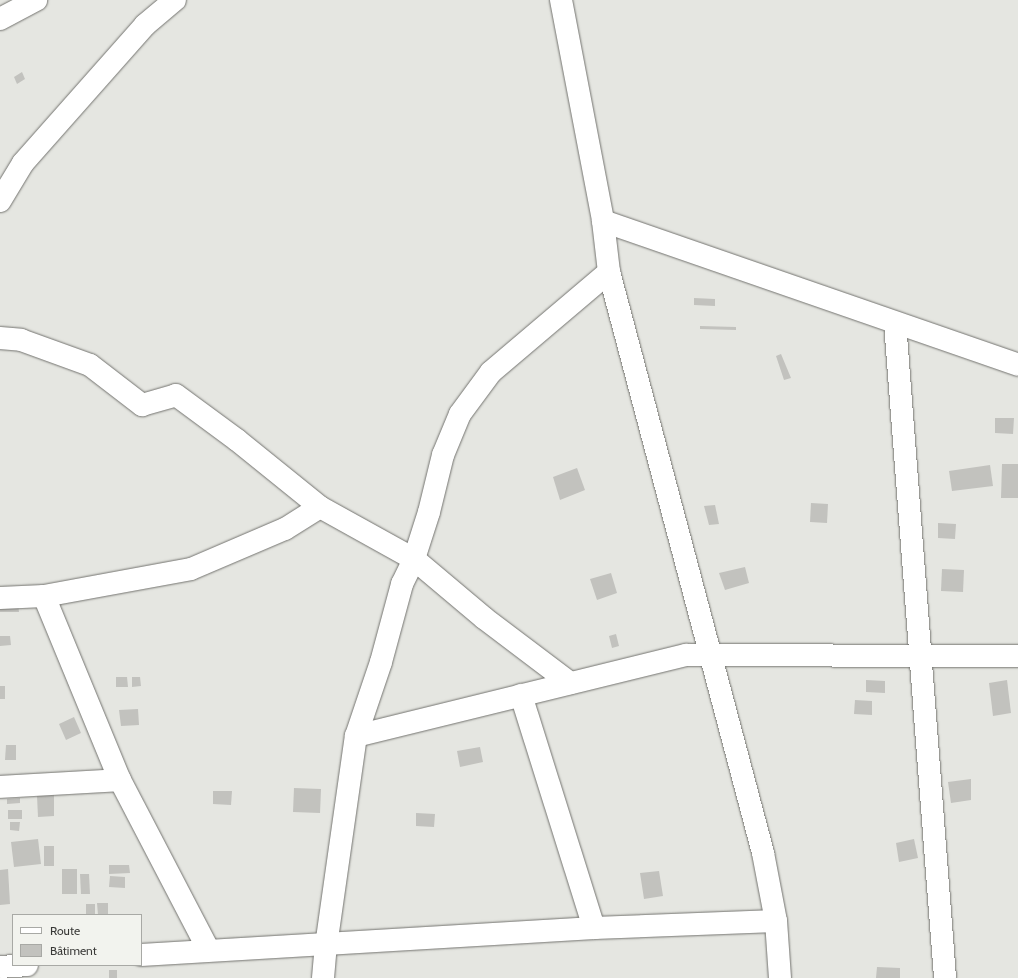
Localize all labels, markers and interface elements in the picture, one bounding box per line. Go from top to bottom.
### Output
legend [12,914,142,966]
text: Route [50,923,80,938]
text: Bâtiment [50,943,97,958]

